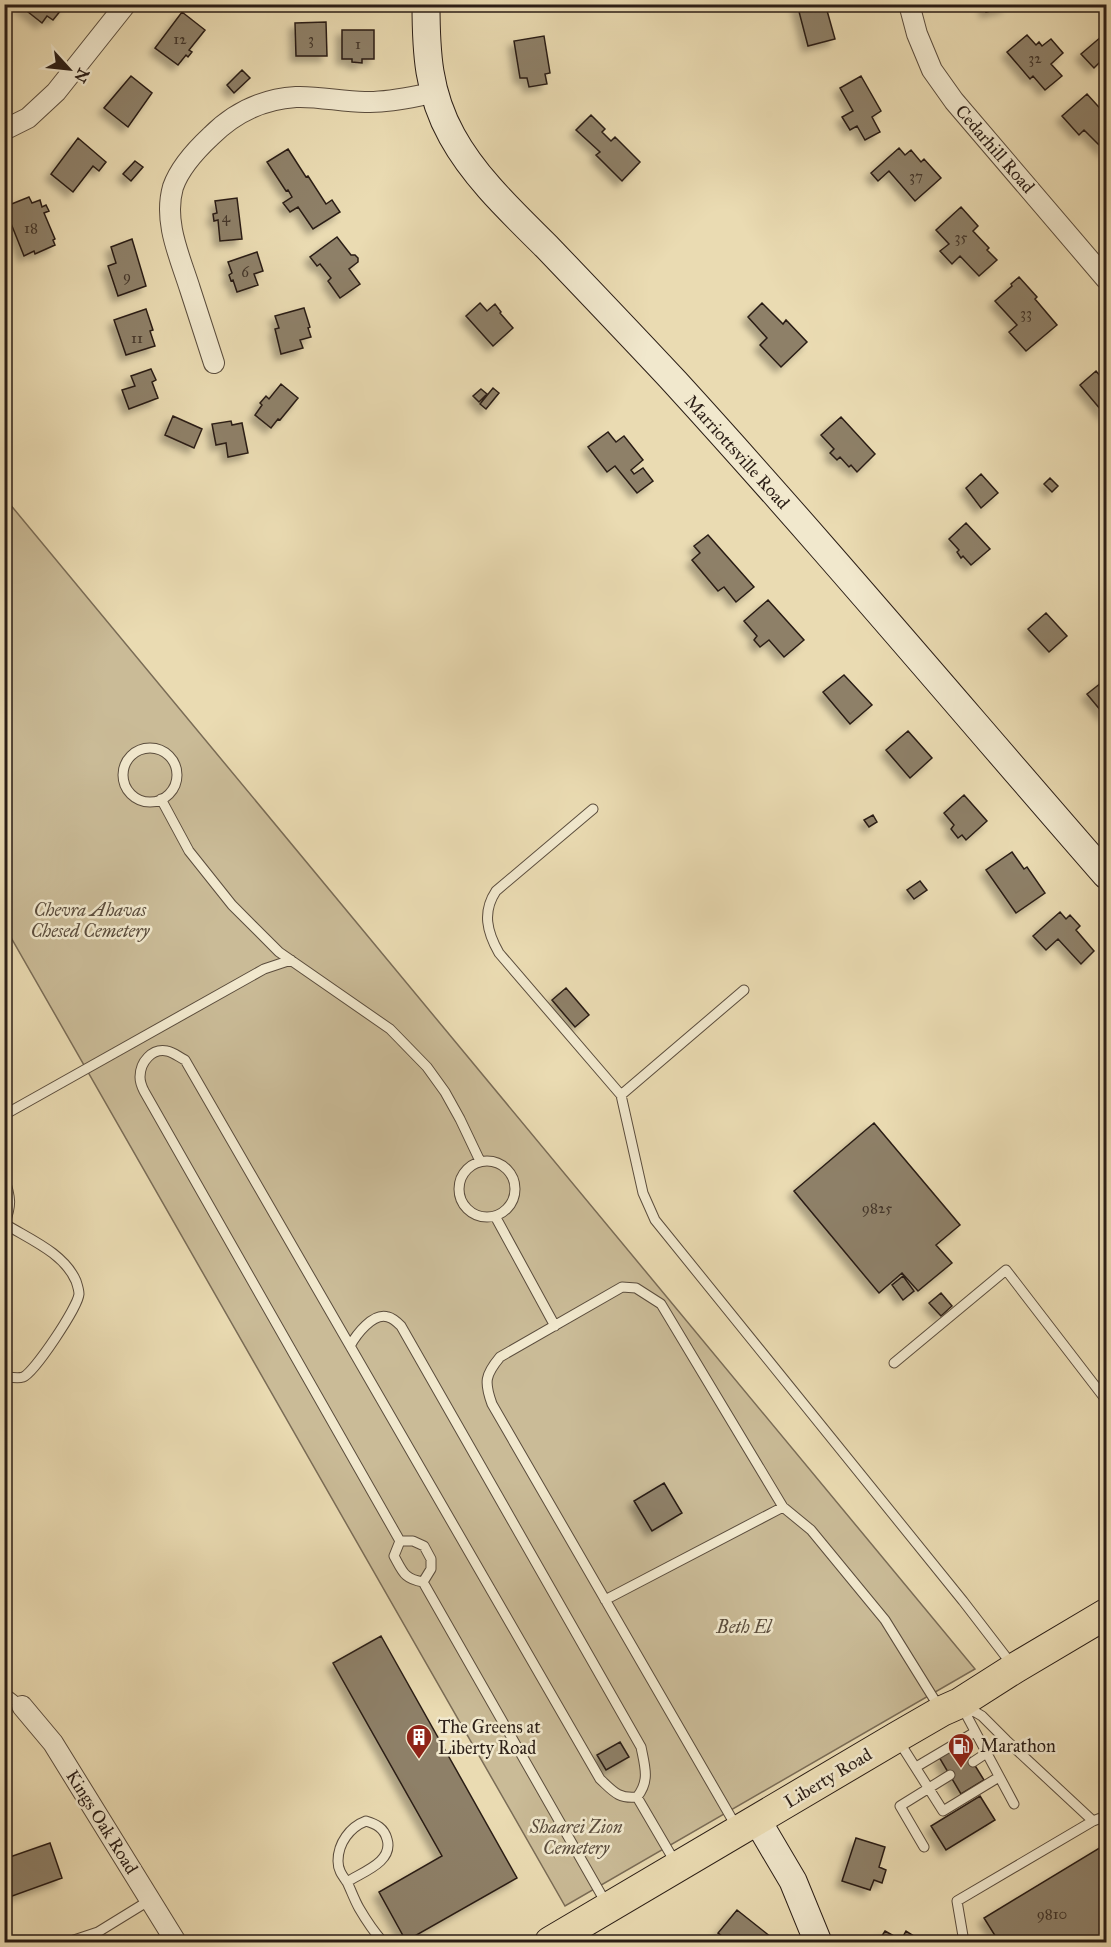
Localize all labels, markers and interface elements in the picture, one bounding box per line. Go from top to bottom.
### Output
house number: 12 [173,30,187,48]
house number: 3 [308,30,314,48]
house number: 1 [355,35,361,53]
north arrow [39,39,99,99]
house number: 32 [1028,49,1042,67]
text: N [70,65,93,86]
street label: Cedarhill Road [951,100,1039,198]
house number: 37 [909,167,923,185]
house number: 4 [222,208,231,226]
house number: 18 [24,219,38,237]
house number: 35 [955,228,968,246]
house number: 6 [241,263,250,281]
house number: 9 [123,267,131,285]
house number: 33 [1020,304,1032,322]
house number: 11 [131,329,143,347]
street label: Marriottsville Road [680,390,794,514]
park label: Chevra Ahavas Chesed Cemetery [31,899,151,942]
house number: 9825 [862,1199,892,1217]
park label: Beth El [716,1616,774,1638]
place label: The Greens at Liberty Road [438,1716,541,1759]
building icon: The Greens at Liberty Road [404,1722,434,1760]
fuel station icon: Marathon [946,1731,976,1769]
place label: Marathon [980,1735,1056,1757]
street label: Liberty Road [780,1743,876,1813]
street label: Kings Oak Road [61,1766,143,1878]
park label: Shaarei Zion Cemetery [529,1816,623,1859]
house number: 9810 [1037,1905,1067,1923]

